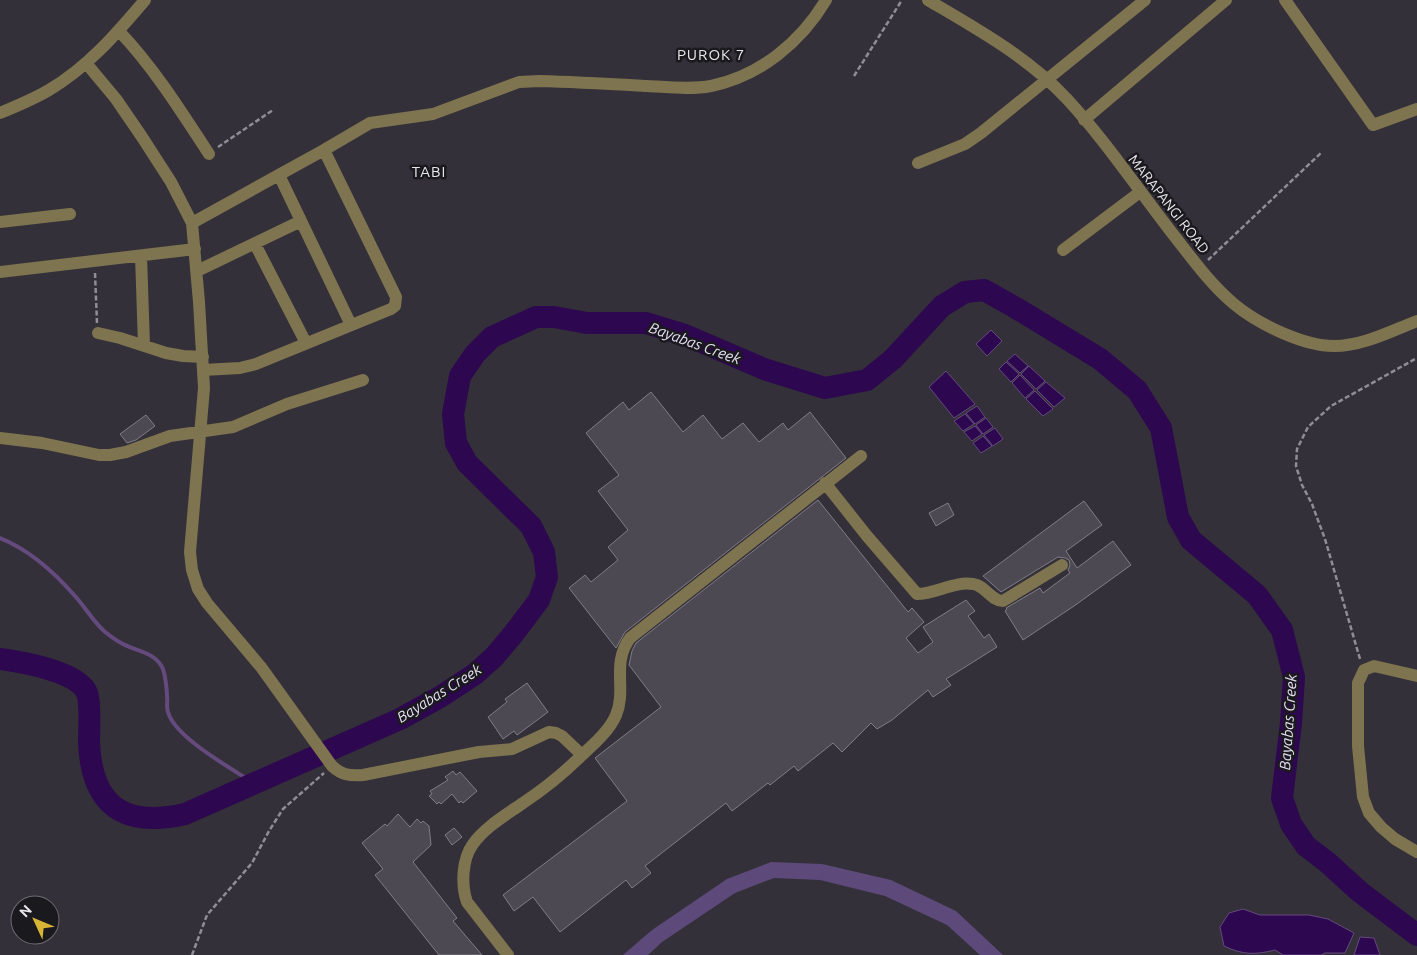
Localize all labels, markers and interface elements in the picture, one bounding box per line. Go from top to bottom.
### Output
district label: PUROK 7 [677,46,745,63]
street label: MARAPANGI ROAD [1125,151,1213,257]
district label: TABI [412,163,446,180]
water label: Bayabas Creek [647,319,744,368]
water label: Bayabas Creek [394,660,485,726]
water label: Bayabas Creek [1276,673,1300,771]
north arrow [10,895,60,945]
text: N [16,902,35,920]

